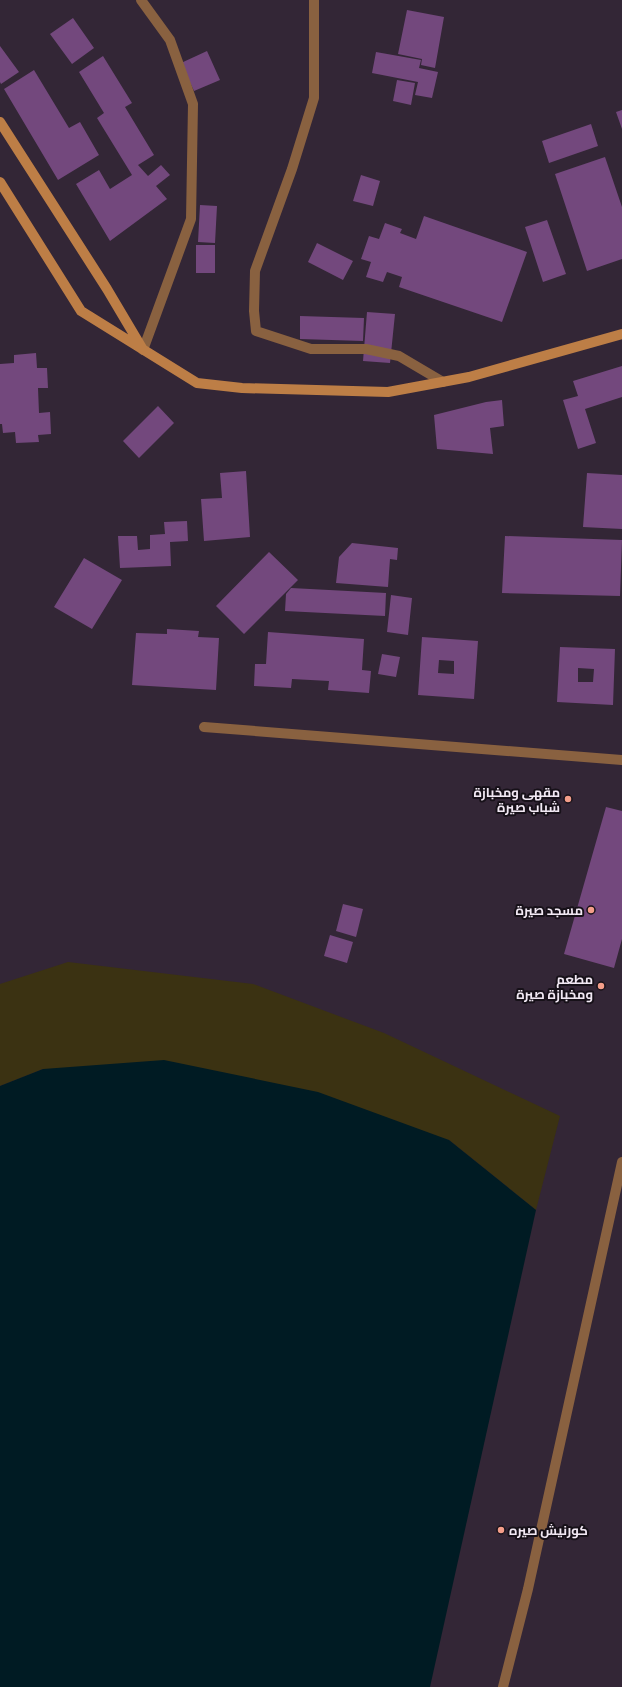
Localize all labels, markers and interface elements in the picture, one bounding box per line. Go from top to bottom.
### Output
place label: مقهى ومخبازة شباب صيرة [473,783,560,817]
marker: مقهى ومخبازة شباب صيرة [563,794,573,804]
place label: مسجد صيرة [516,901,583,920]
marker: مسجد صيرة [586,905,596,915]
place label: مطعم ومخبازة صيرة [516,970,593,1004]
marker: مطعم ومخبازة صيرة [596,981,606,991]
place label: كورنيش صيره [509,1521,588,1540]
marker: كورنيش صيره [496,1525,506,1535]

